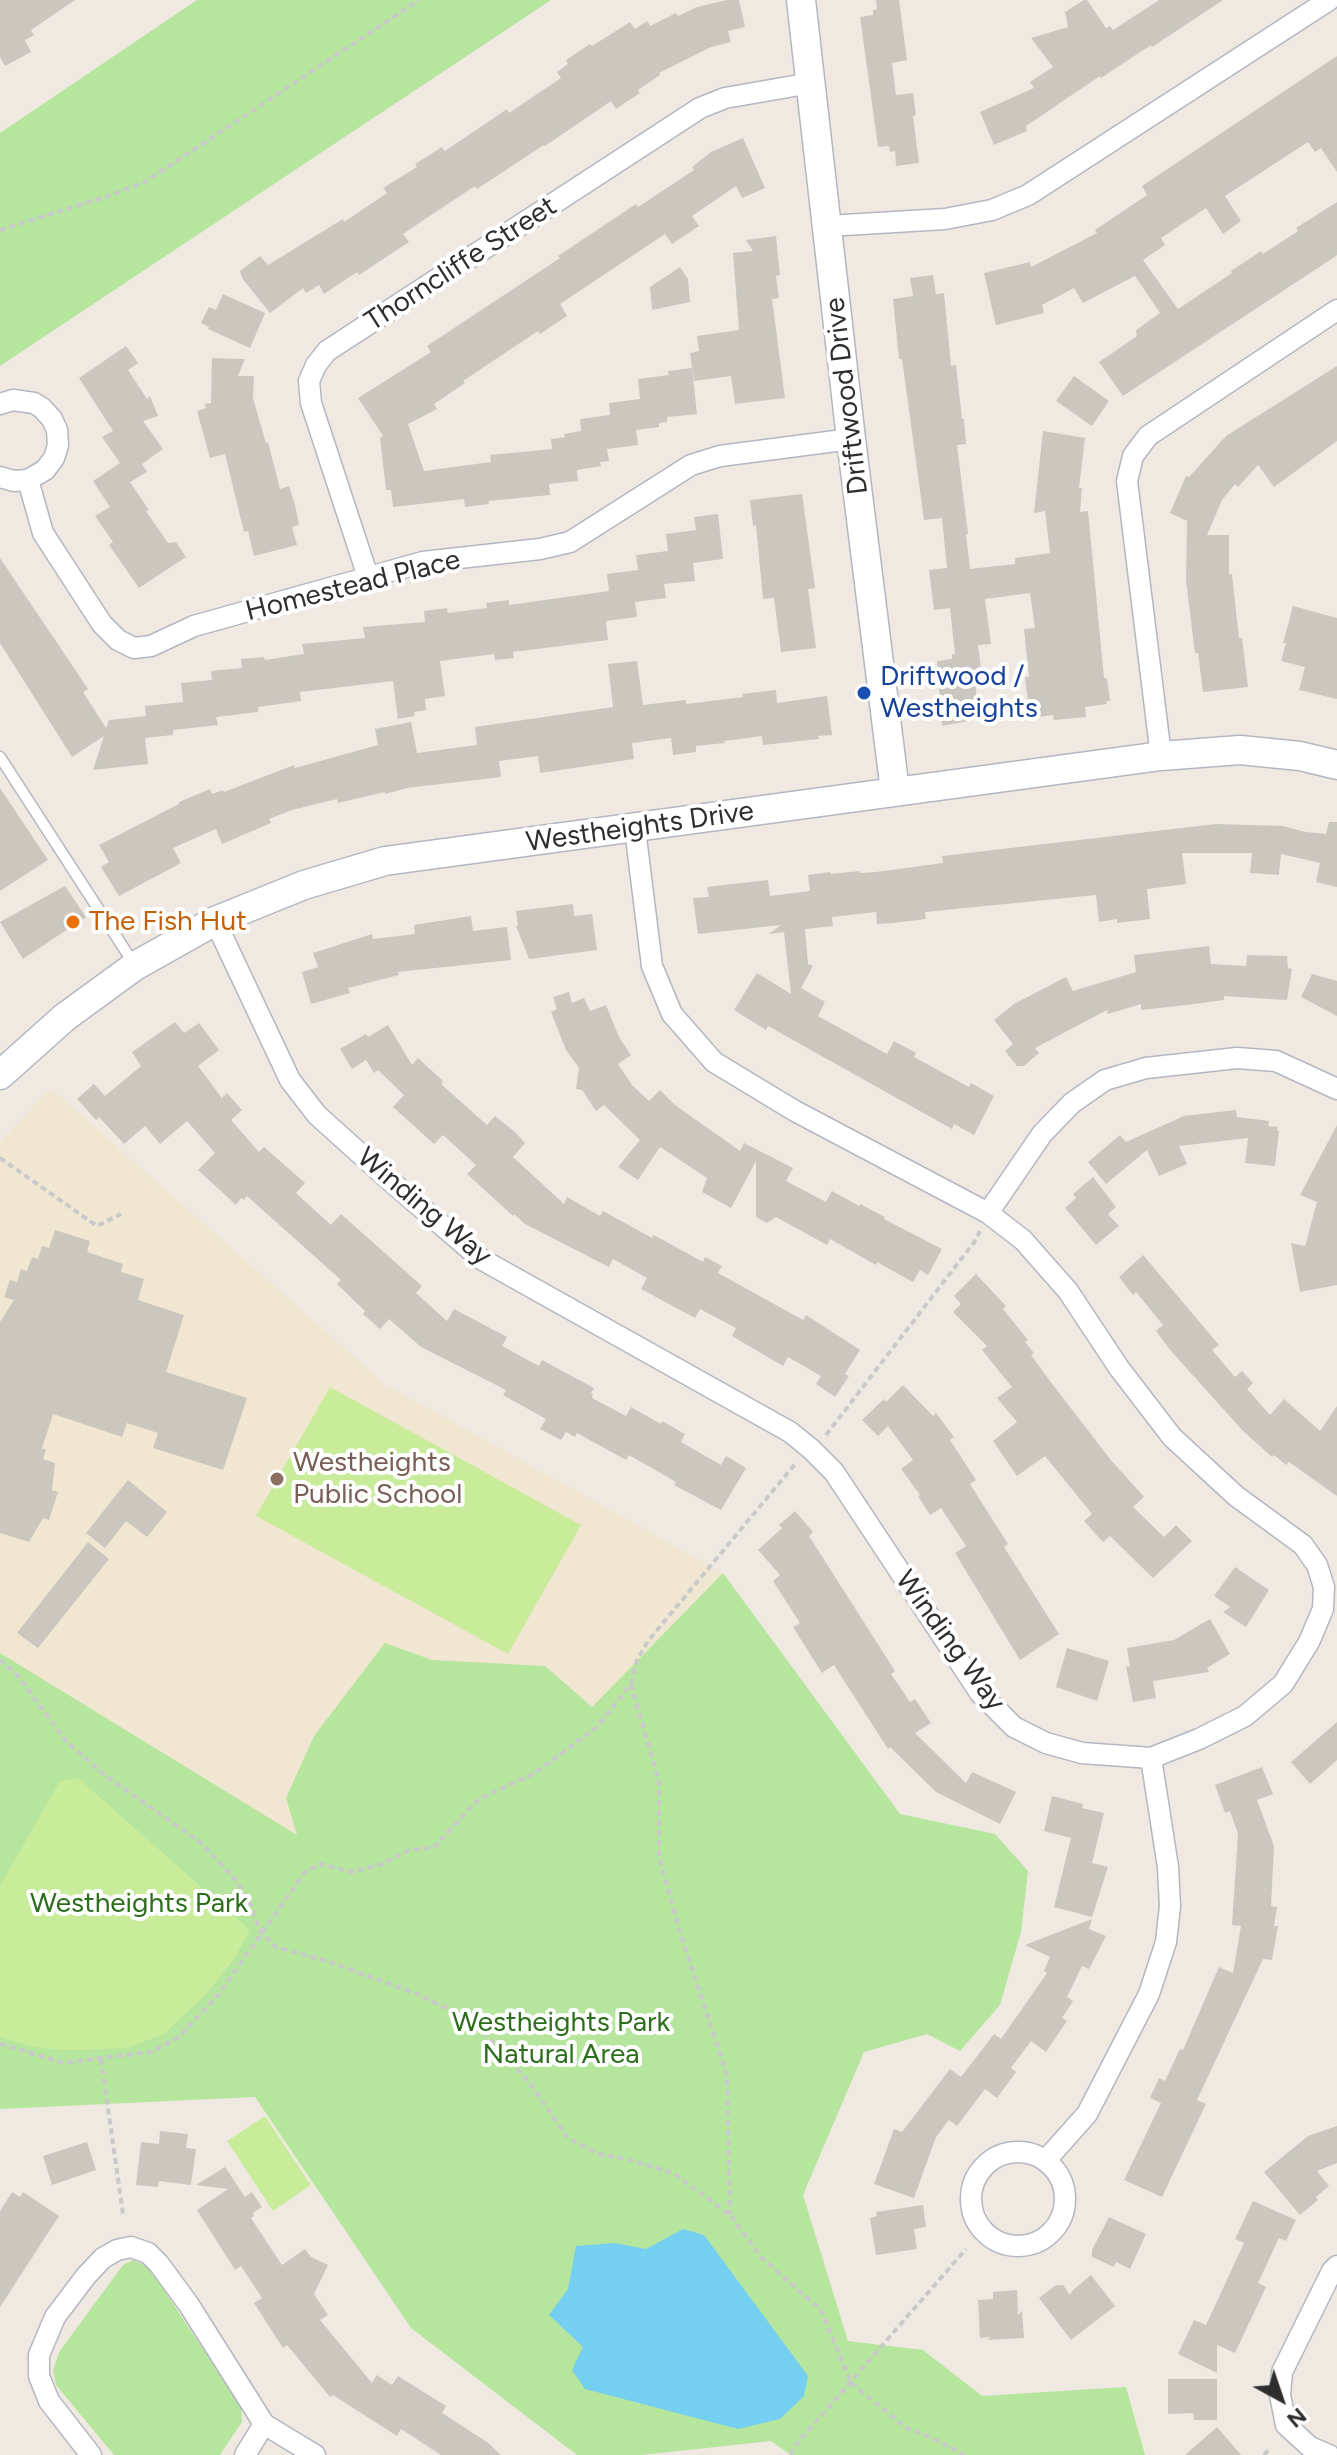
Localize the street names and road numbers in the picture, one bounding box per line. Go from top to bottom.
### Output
street label: Thorncliffe Street [359,190,563,338]
street label: Driftwood Drive [818,296,876,496]
street label: Homestead Place [242,543,464,629]
street label: Westheights Drive [524,794,756,860]
street label: Winding Way [350,1141,498,1273]
street label: Winding Way [888,1564,1012,1718]

